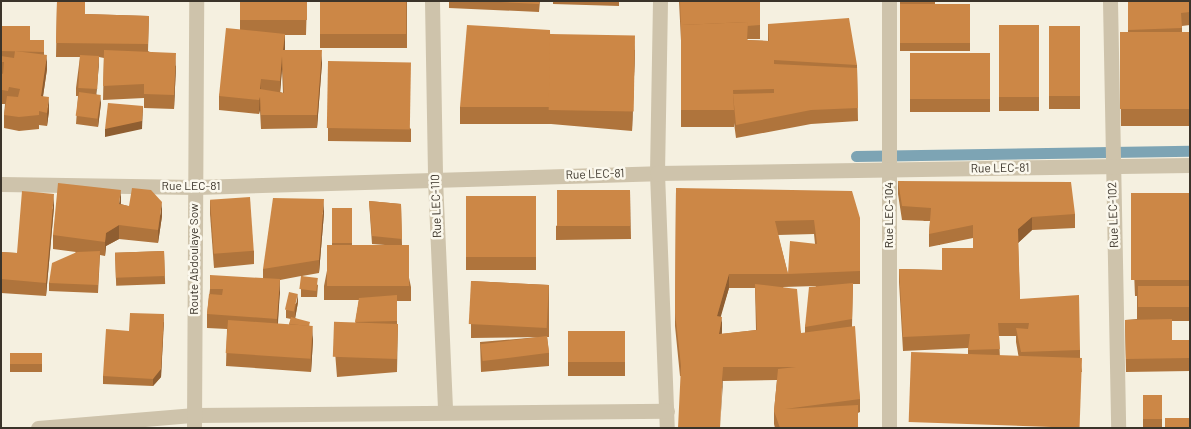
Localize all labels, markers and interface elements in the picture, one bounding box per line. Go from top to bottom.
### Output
street label: Rue LEC-81 [970,160,1030,176]
street label: Rue LEC-81 [565,166,625,182]
street label: Rue LEC-110 [428,174,444,238]
street label: Rue LEC-81 [162,179,220,193]
street label: Rue LEC-104 [882,182,896,248]
street label: Rue LEC-102 [1105,182,1121,248]
street label: Route Abdoulaye Sow [187,203,201,315]

